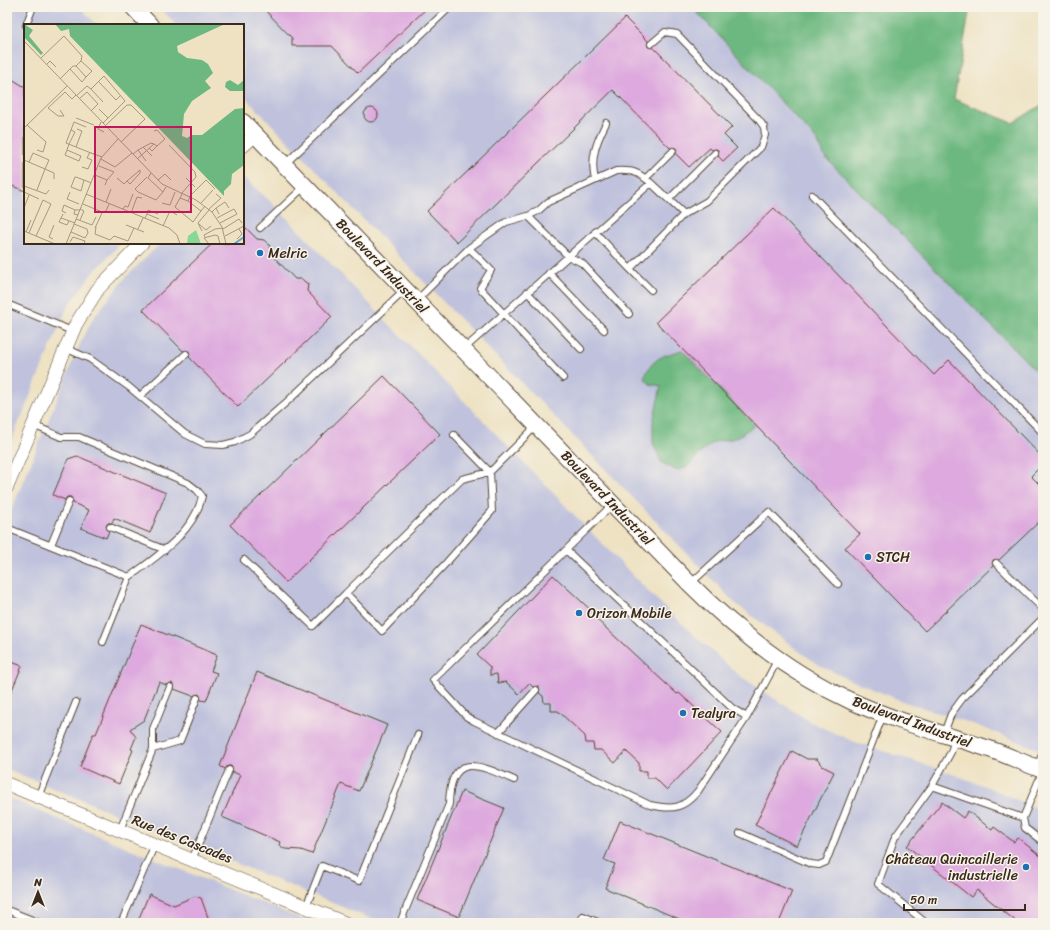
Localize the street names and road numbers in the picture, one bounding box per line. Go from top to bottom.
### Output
street label: Boulevard Industriel [329,212,435,320]
street label: Boulevard Industriel [554,444,660,552]
street label: Boulevard Industriel [849,689,976,756]
street label: Rue des Cascades [128,807,236,871]

